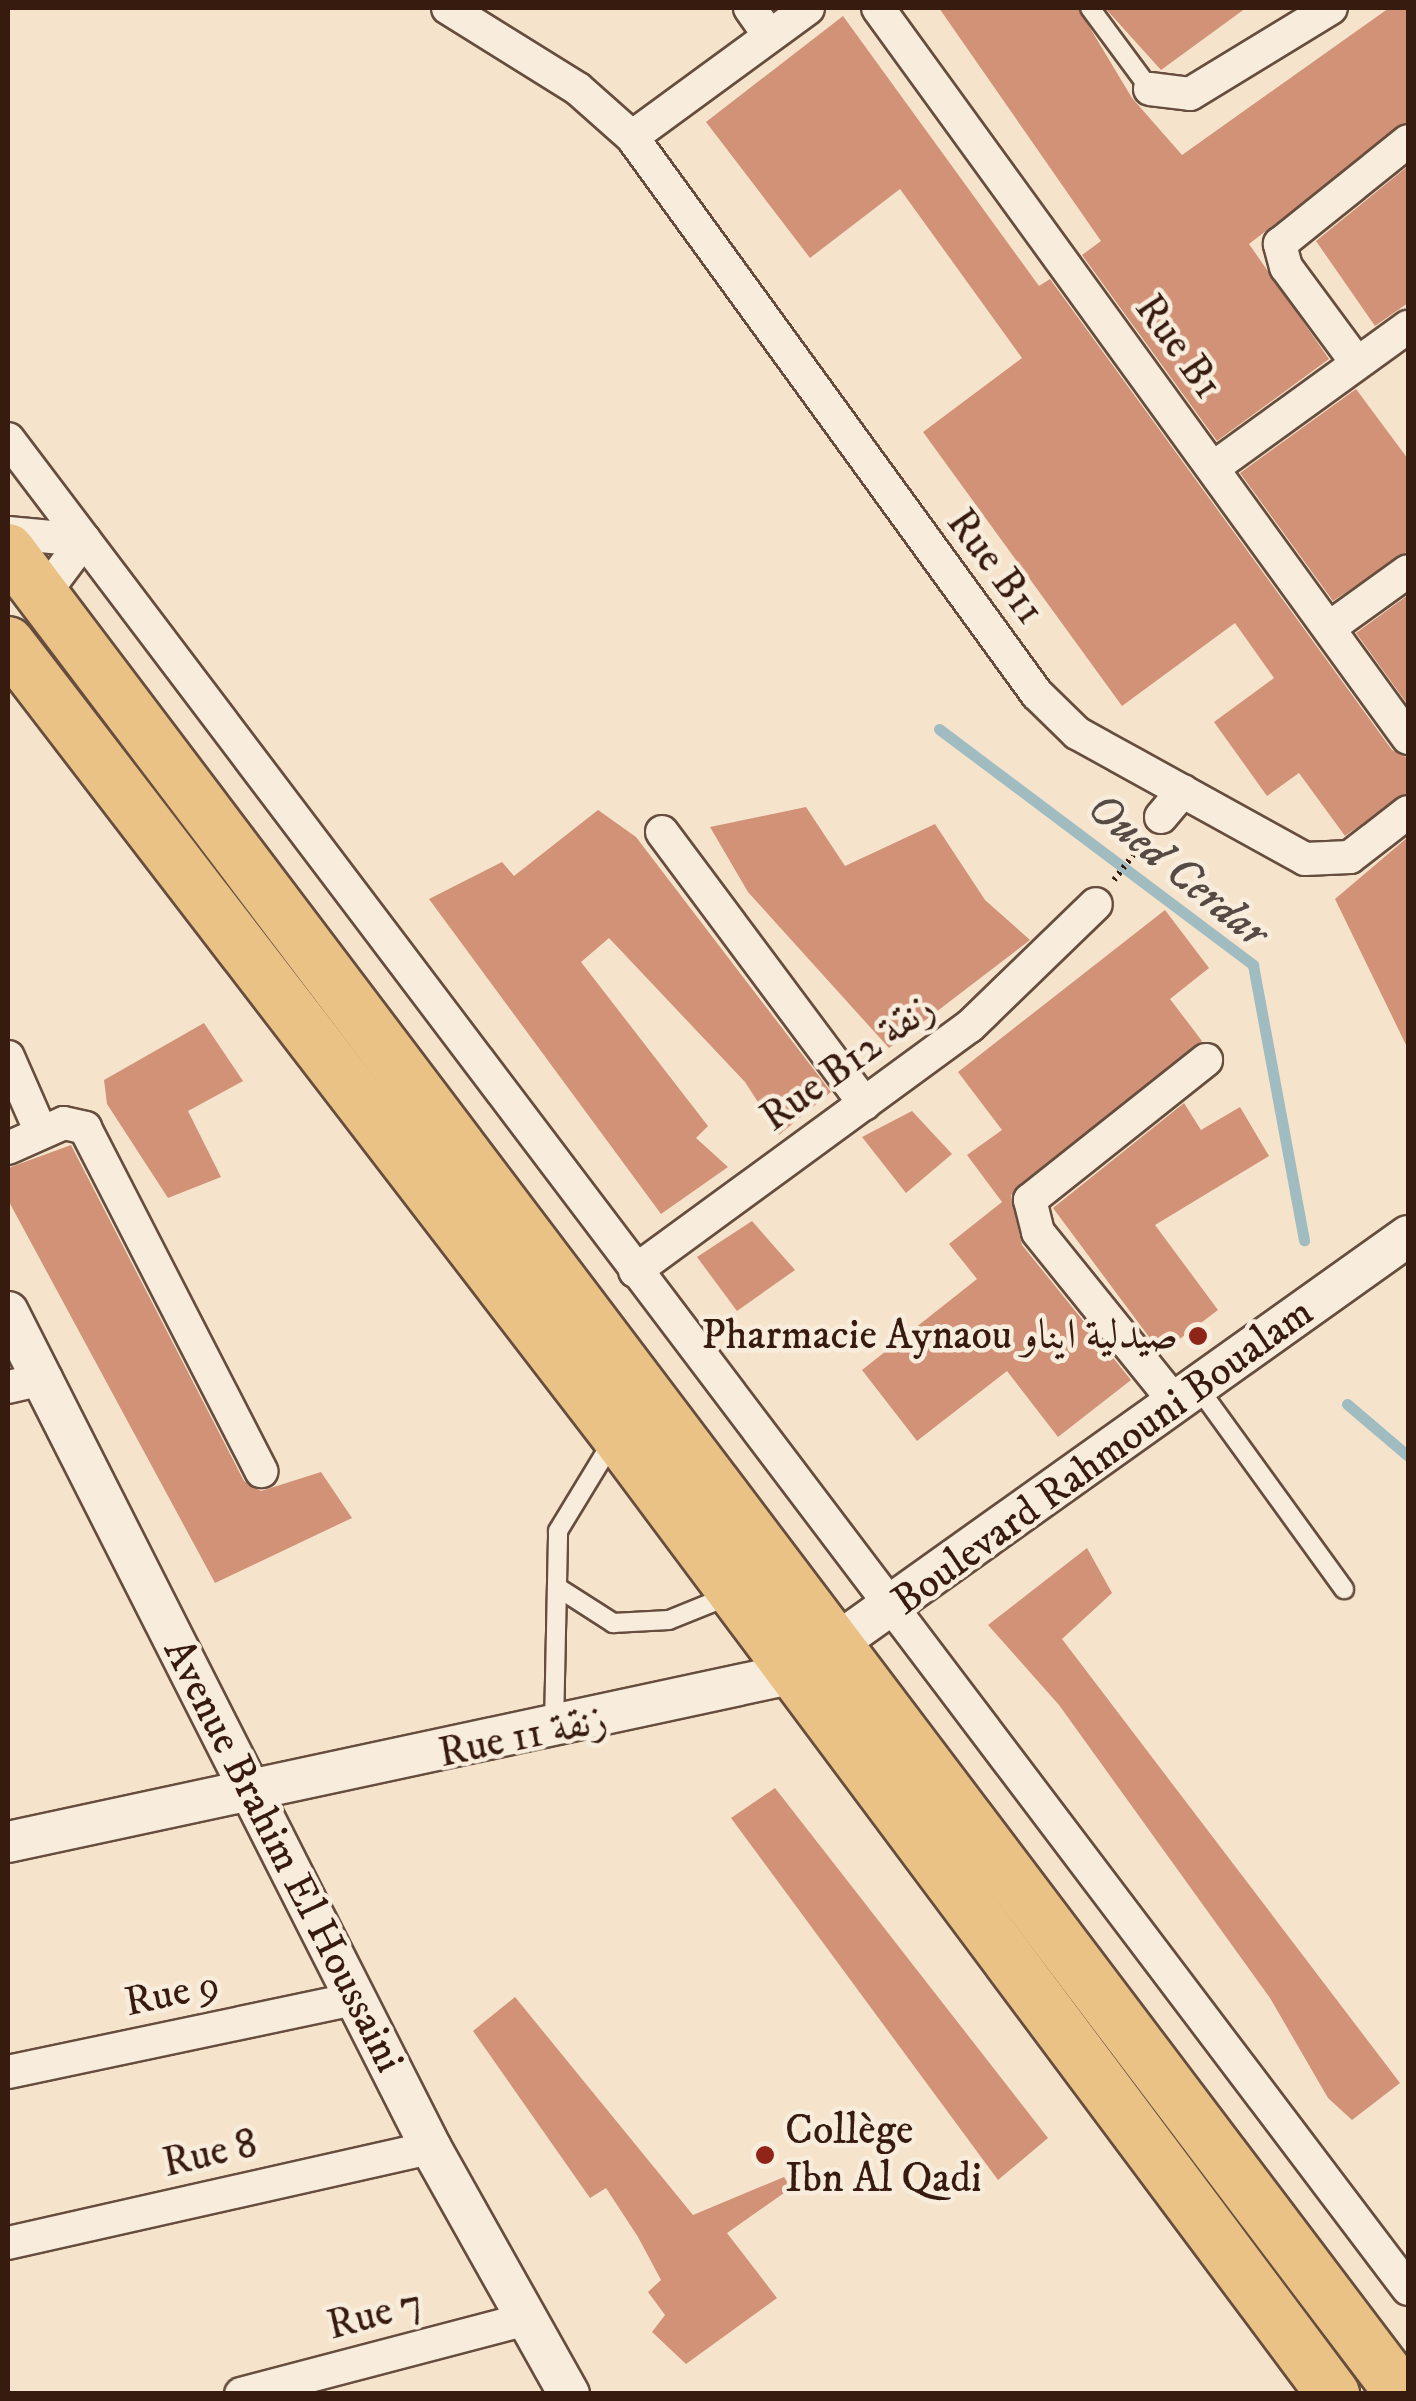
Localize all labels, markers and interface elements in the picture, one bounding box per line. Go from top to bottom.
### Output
street label: Rue B1 [1123,285,1233,409]
street label: Rue B11 [935,499,1055,635]
water label: Oued Cerdar [1076,782,1278,960]
street label: Rue B12 زنقة [751,983,945,1143]
street label: Boulevard Rahmouni Boualam [883,1287,1323,1627]
place label: Pharmacie Aynaou صيدلية ايناو [701,1311,1178,1361]
marker: Pharmacie Aynaou صيدلية ايناو [1187,1325,1209,1347]
street label: Avenue Brahim El Houssaini [152,1631,414,2081]
street label: Rue 11 زنقة [434,1695,612,1779]
street label: Rue 9 [120,1959,224,2029]
place label: Collège Ibn Al Qadi [785,2106,982,2204]
street label: Rue 8 [158,2119,262,2189]
marker: Collège Ibn Al Qadi [754,2144,776,2166]
street label: Rue 7 [322,2278,428,2352]

